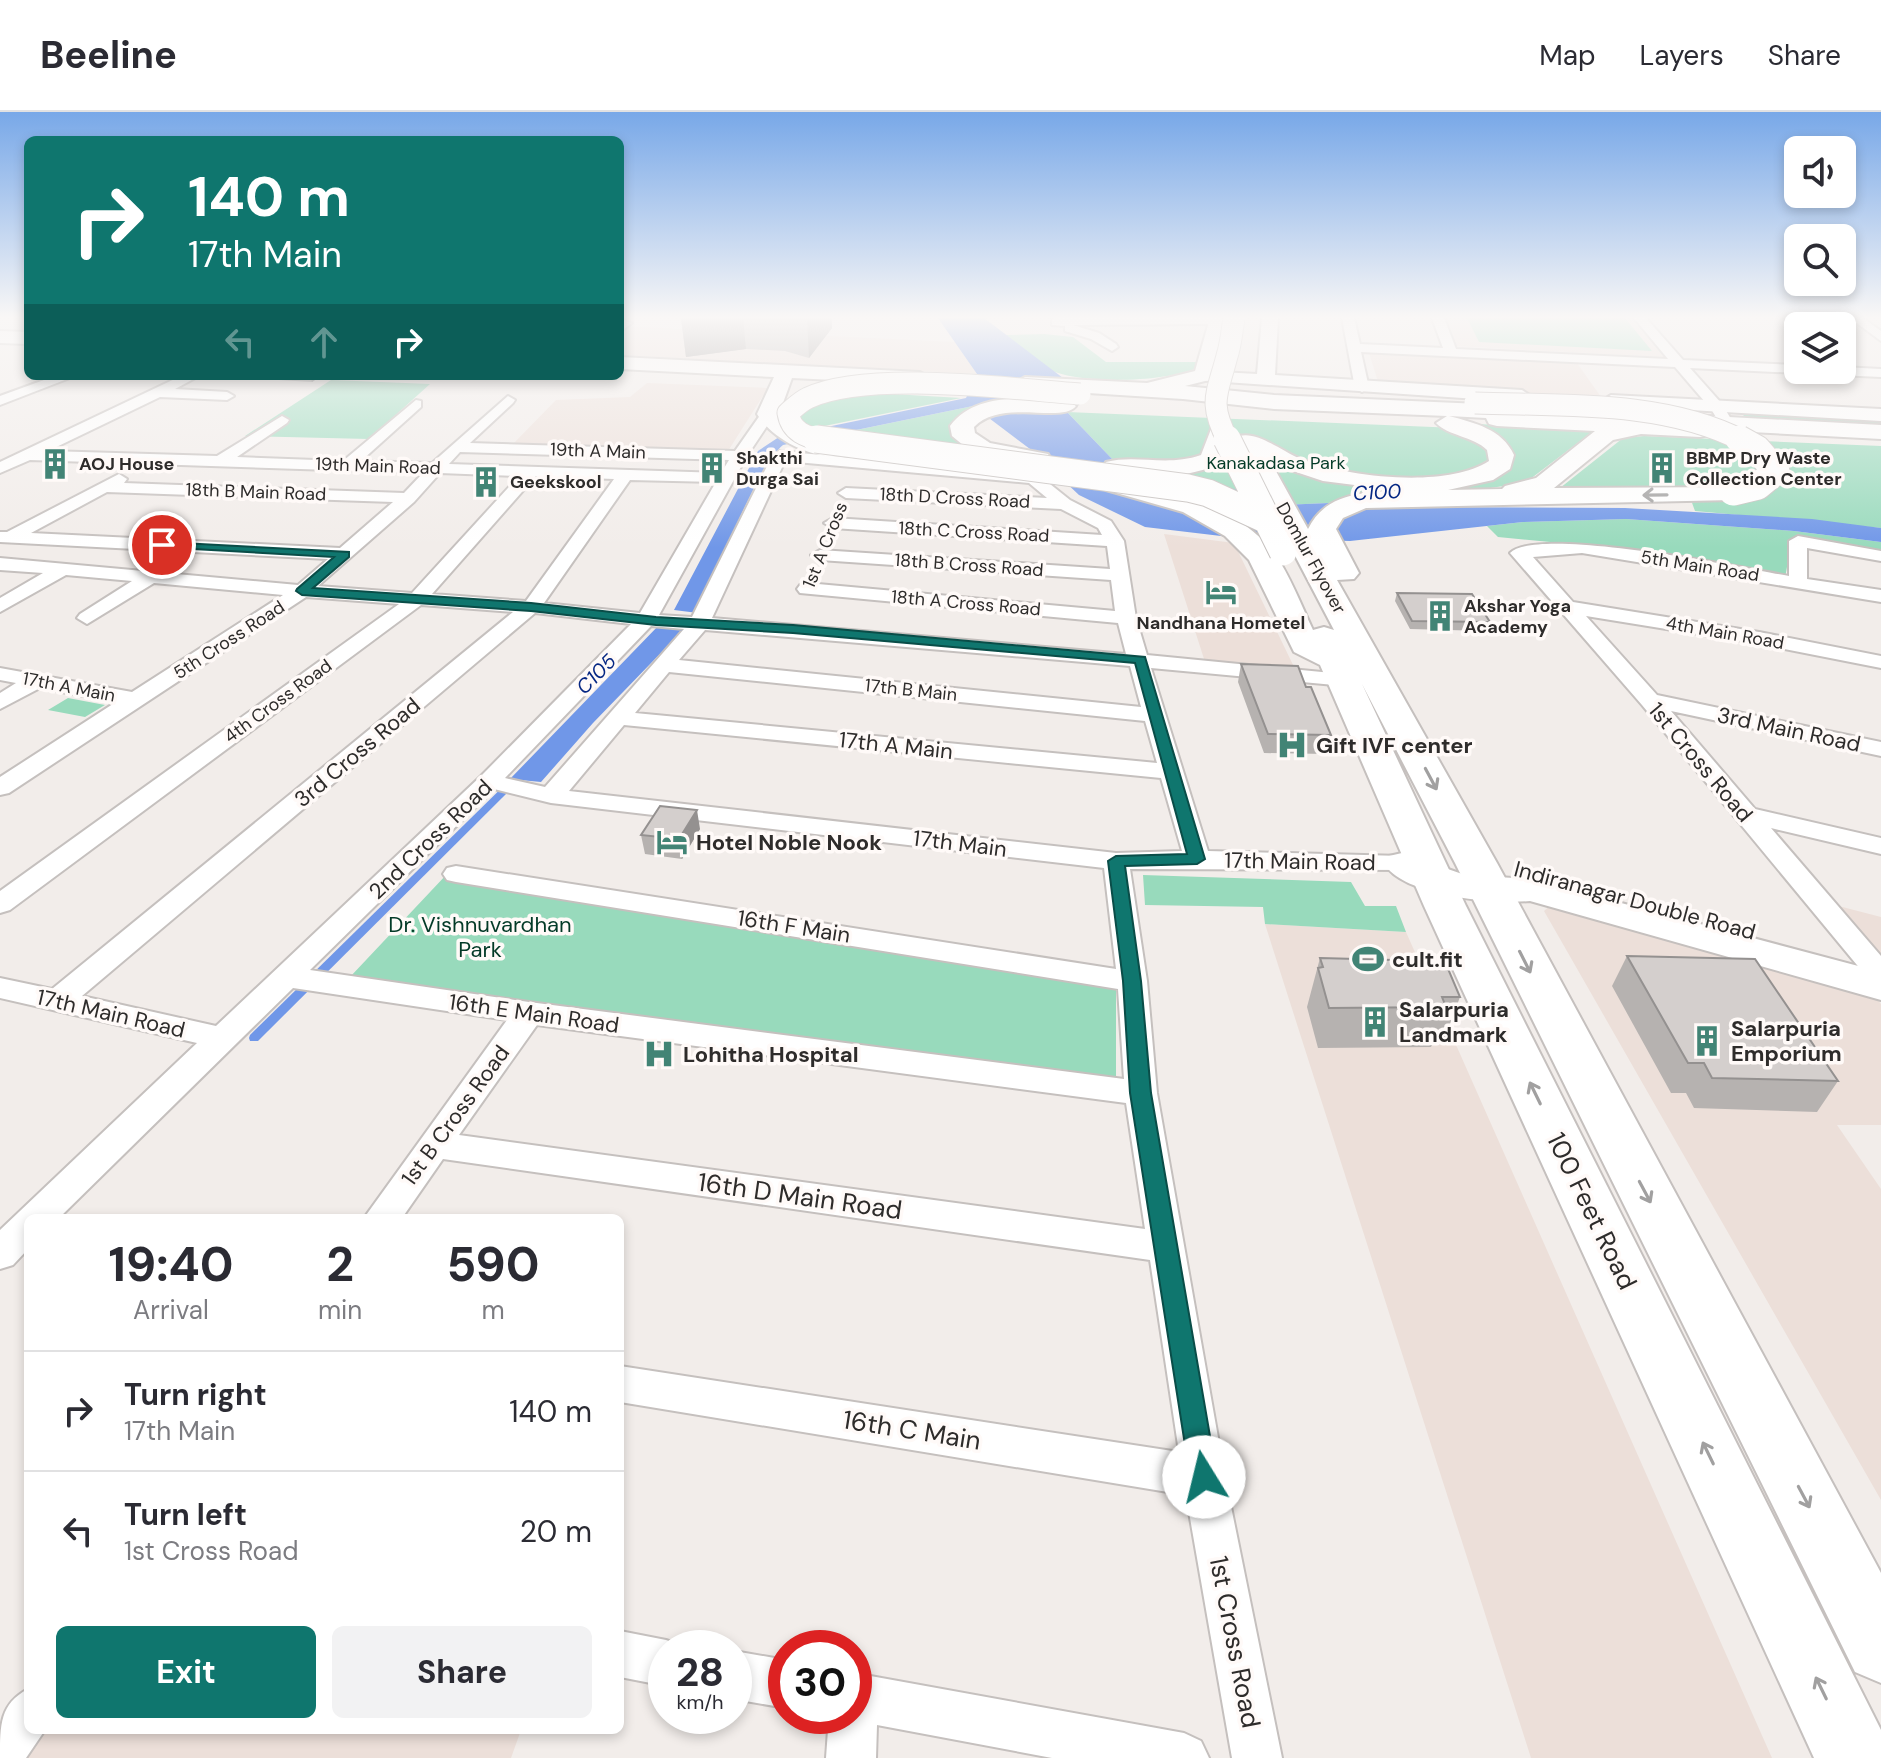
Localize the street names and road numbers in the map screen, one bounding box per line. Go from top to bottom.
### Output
street label: 19th A Main [550,437,646,465]
street label: 19th Main Road [315,452,441,480]
street label: 18th B Main Road [185,478,327,506]
street label: 18th D Cross Road [879,482,1031,514]
street label: 1st A Cross [797,498,853,592]
street label: Domlur Flyover [1270,498,1352,618]
street label: 18th C Cross Road [898,516,1050,548]
street label: 5th Main Road [1639,545,1761,587]
street label: 18th B Cross Road [894,548,1044,582]
street label: 18th A Cross Road [890,585,1042,621]
street label: 5th Cross Road [169,595,289,685]
street label: 4th Main Road [1664,611,1786,655]
street label: 4th Cross Road [219,654,337,748]
street label: 17th A Main [21,666,117,708]
street label: 17th B Main [864,673,958,707]
street label: 3rd Cross Road [288,691,426,814]
street label: 1st Cross Road [1642,696,1759,828]
street label: 3rd Main Road [1715,700,1863,759]
street label: 17th A Main [837,725,954,766]
street label: 2nd Cross Road [362,773,498,906]
street label: 17th Main [911,823,1008,864]
street label: 17th Main Road [1224,846,1376,877]
street label: Indiranagar Double Road [1511,854,1759,947]
street label: 16th F Main [735,903,852,950]
street label: 17th Main Road [34,982,188,1045]
street label: 16th E Main Road [447,987,621,1040]
street label: 1st B Cross Road [395,1039,516,1191]
street label: 100 Feet Road [1539,1127,1645,1295]
street label: 16th D Main Road [696,1165,904,1227]
street label: 16th C Main [841,1402,983,1458]
street label: 1st Cross Road [1202,1553,1268,1731]

